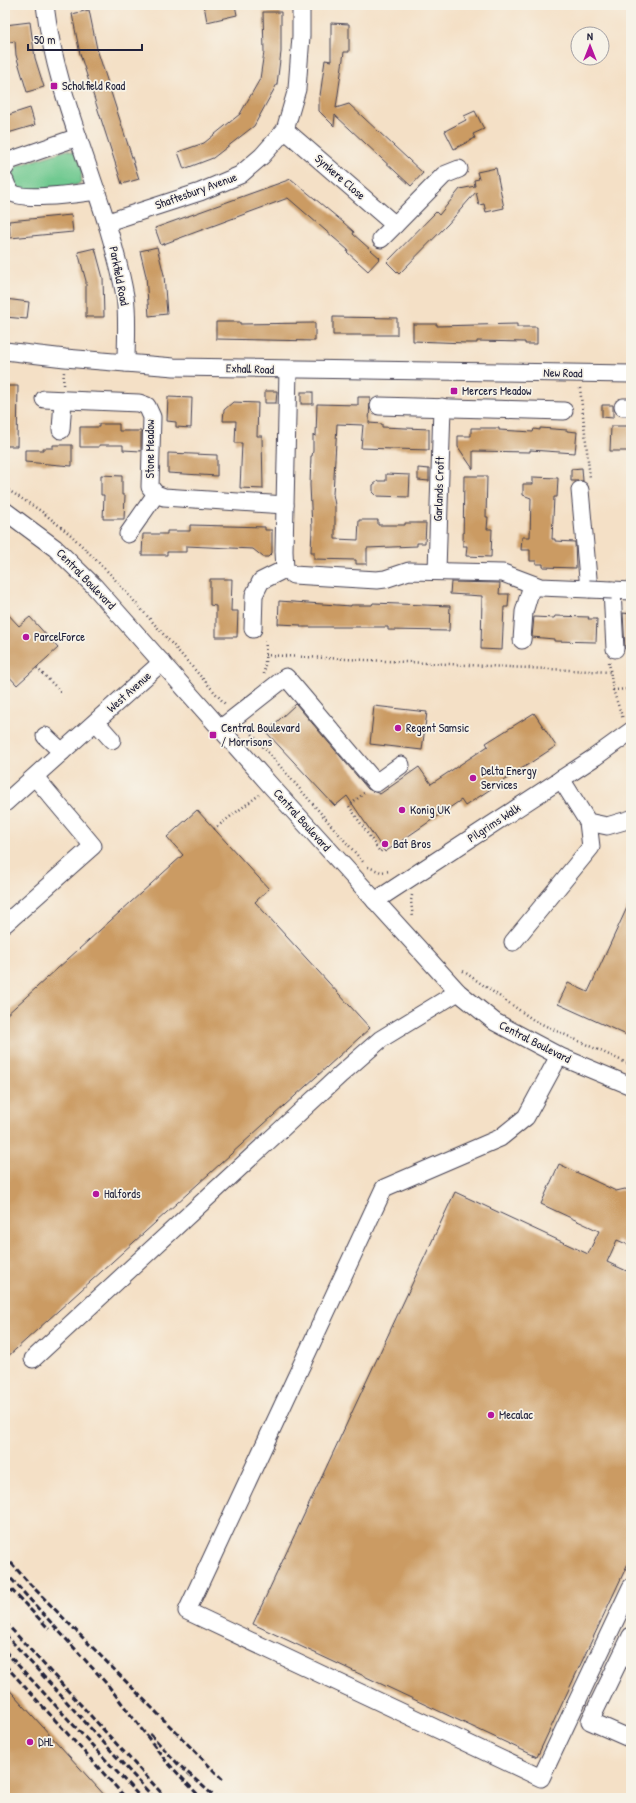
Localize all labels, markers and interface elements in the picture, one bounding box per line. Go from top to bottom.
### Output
scale bar [28,26,142,52]
north arrow [570,26,610,66]
text: N [587,29,593,43]
text: 50 m [34,31,55,48]
place label: Scholfield Road [62,77,125,94]
marker: Scholfield Road [49,81,59,91]
street label: Synkere Close [311,150,369,203]
street label: Shaftesbury Avenue [153,168,239,213]
street label: Parkfield Road [105,245,134,307]
street label: Exhall Road [226,359,275,378]
street label: New Road [543,364,583,381]
place label: Mercers Meadow [462,382,532,399]
marker: Mercers Meadow [449,386,459,396]
street label: Stone Meadow [141,419,158,479]
street label: Garlands Croft [429,455,448,522]
street label: Central Boulevard [53,544,120,613]
place label: ParcelForce [34,628,85,645]
marker: ParcelForce [21,632,31,642]
street label: West Avenue [103,667,155,716]
place label: Central Boulevard / Morrisons [221,719,300,750]
place label: Regent Samsic [406,719,469,736]
marker: Regent Samsic [393,723,403,733]
marker: Central Boulevard / Morrisons [208,730,218,740]
place label: Delta Energy Services [481,762,537,793]
marker: Delta Energy Services [468,773,478,783]
street label: Central Boulevard [270,785,335,855]
street label: Pilgrims Walk [464,799,524,846]
place label: Konig UK [410,801,451,818]
marker: Konig UK [397,805,407,815]
place label: Bat Bros [393,835,431,852]
marker: Bat Bros [380,839,390,849]
street label: Central Boulevard [496,1016,574,1067]
place label: Halfords [104,1185,141,1202]
marker: Halfords [91,1189,101,1199]
place label: Mecalac [499,1406,533,1423]
marker: Mecalac [486,1410,496,1420]
place label: DHL [38,1733,54,1750]
marker: DHL [25,1737,35,1747]

